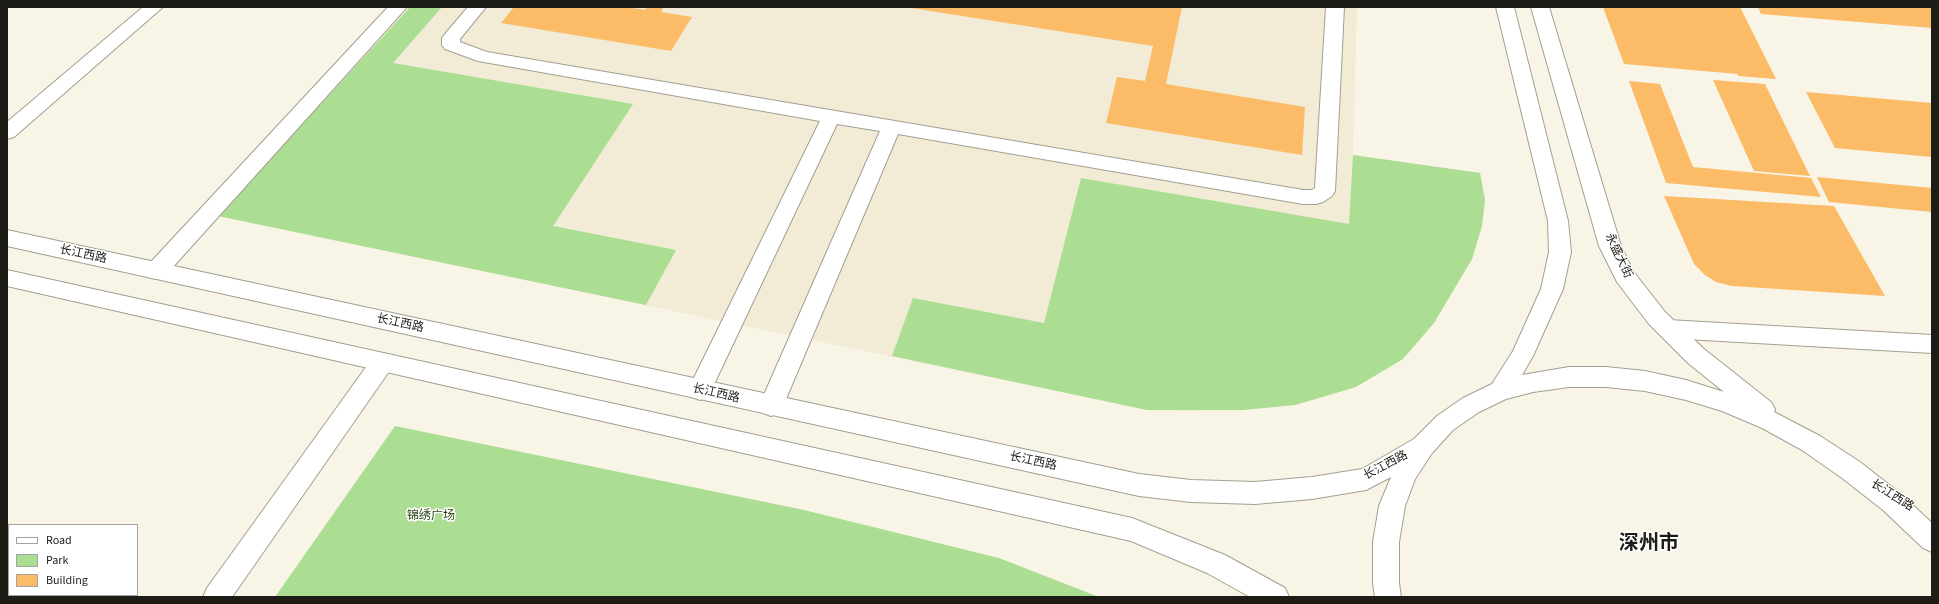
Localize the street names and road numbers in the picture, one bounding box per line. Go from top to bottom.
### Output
street label: 永盛大街 [1601,231,1635,281]
street label: 长江西路 [58,243,108,267]
street label: 长江西路 [375,312,425,336]
street label: 长江西路 [691,382,741,406]
street label: 长江西路 [1361,448,1411,484]
street label: 长江西路 [1008,450,1058,474]
street label: 长江西路 [1868,477,1916,515]

